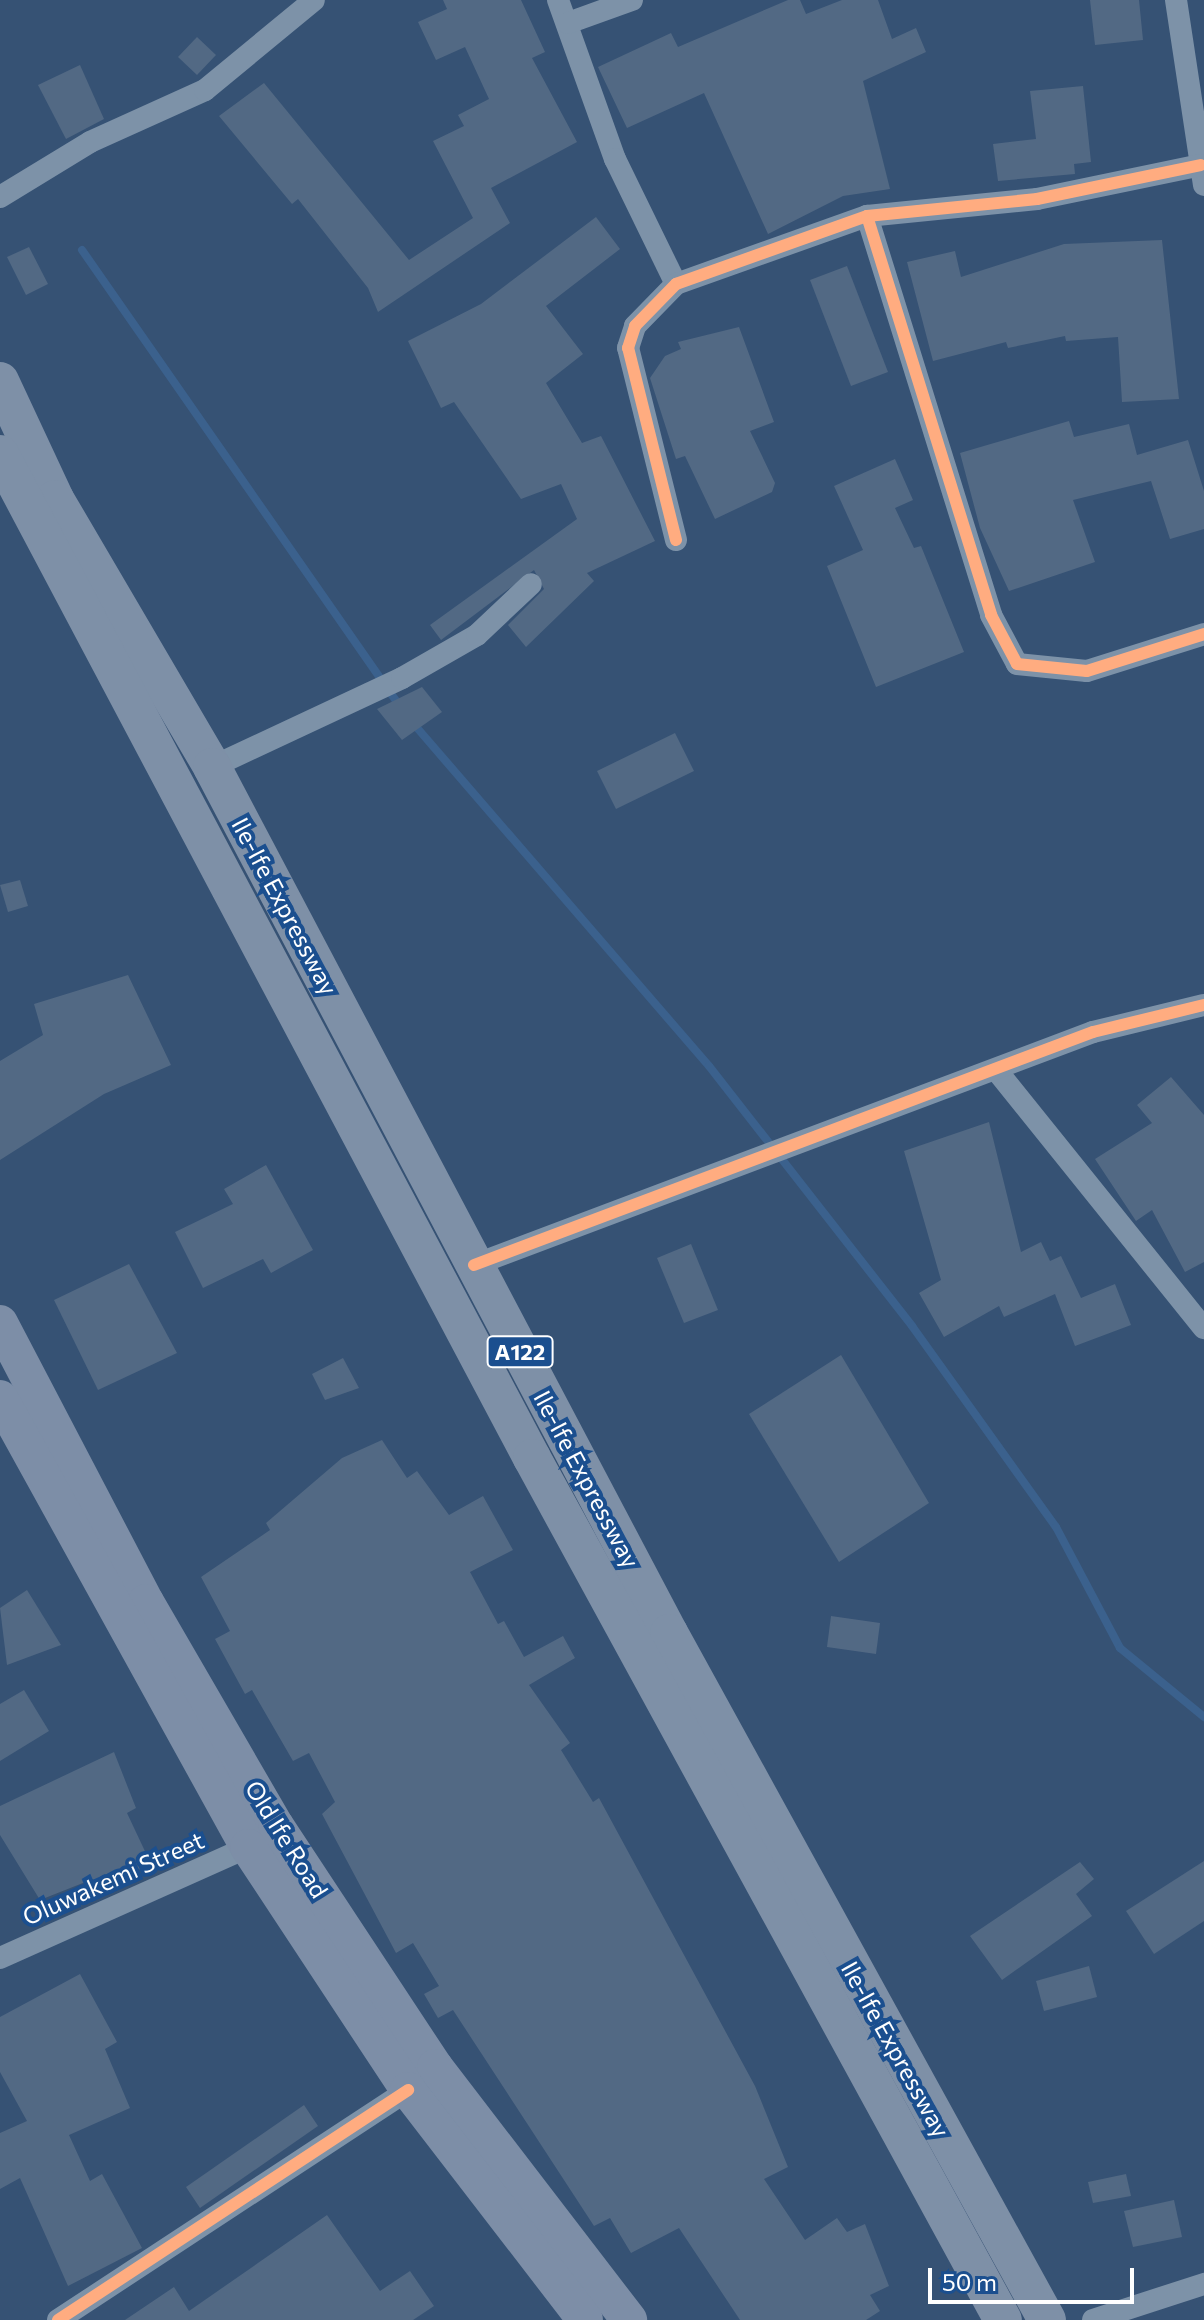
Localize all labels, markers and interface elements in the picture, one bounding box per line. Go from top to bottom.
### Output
street label: Ile-Ife Expressway [226,812,344,1000]
road number: A122 [486,1334,554,1370]
street label: Ile-Ife Expressway [528,1385,646,1573]
street label: Old Ife Road [240,1775,334,1903]
street label: Oluwakemi Street [18,1825,208,1931]
street label: Ile-Ife Expressway [836,1956,956,2142]
scale bar [932,2252,1138,2302]
text: 50 m [942,2267,997,2296]

